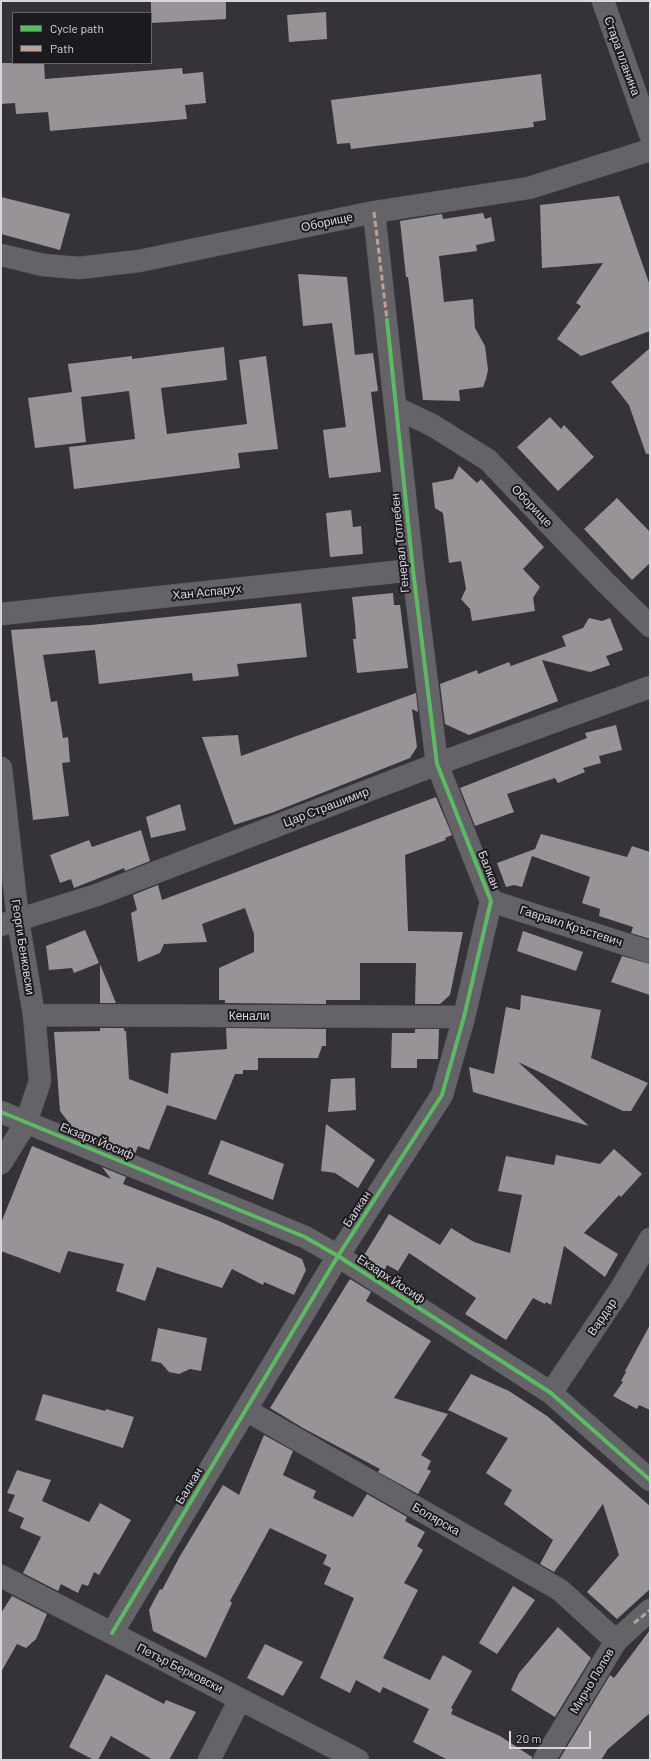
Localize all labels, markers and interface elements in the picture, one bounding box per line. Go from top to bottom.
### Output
legend [12,12,152,64]
street label: Стара планина [601,14,643,98]
text: Cycle path [50,21,104,35]
text: Path [50,41,74,55]
street label: Оборище [300,209,354,235]
street label: Оборище [509,482,555,530]
street label: Генерал Тотлебен [388,493,412,593]
street label: Хан Аспарух [172,581,242,603]
street label: Цар Страшимир [281,784,371,830]
street label: Балкан [475,849,503,891]
street label: Георги Бенковски [8,898,38,996]
street label: Гавраил Кръстевич [518,903,624,949]
street label: Кенали [229,1009,269,1023]
street label: Екзарх Йосиф [58,1120,136,1162]
street label: Балкан [340,1188,374,1230]
street label: Екзарх Йосиф [354,1252,428,1306]
street label: Вардар [584,1296,620,1338]
street label: Балкан [172,1465,206,1507]
street label: Болярска [410,1500,462,1538]
street label: Петър Берковски [135,1640,225,1696]
street label: Мирчо Попов [567,1646,617,1716]
scale bar [511,1723,593,1749]
text: 20 m [516,1731,542,1745]

